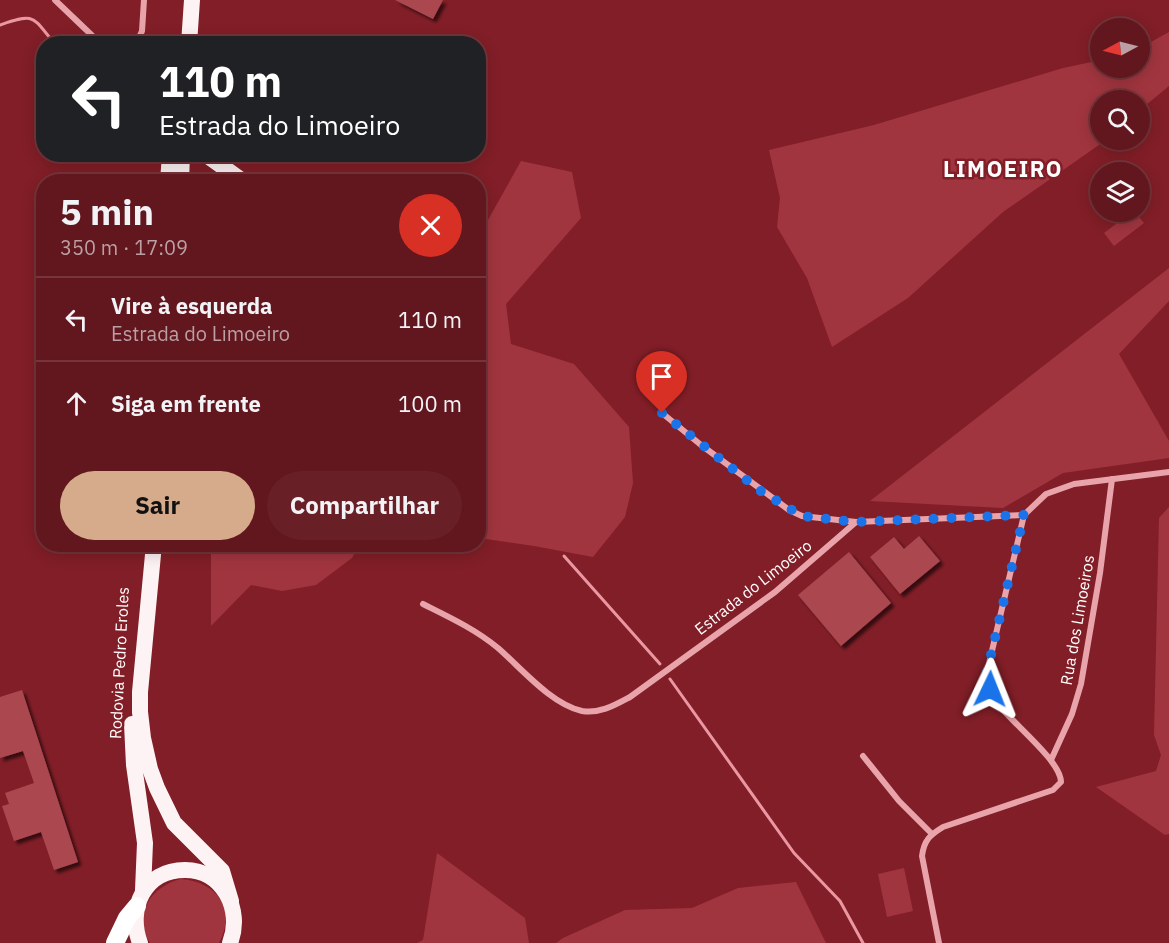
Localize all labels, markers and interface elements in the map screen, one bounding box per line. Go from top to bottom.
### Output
north arrow [1090,18,1150,78]
map controls [1090,18,1150,222]
text: 110 m [159,54,282,109]
icon: left [60,60,138,138]
button: search [1090,90,1150,150]
text: Estrada do Limoeiro [159,107,400,142]
district label: LIMOEIRO [943,154,1063,183]
button: layers [1090,162,1150,222]
text: 5 min [60,188,154,235]
button: close [399,194,462,257]
text: 350 m · 17:09 [60,234,188,261]
text: Vire à esquerda [111,291,273,320]
icon: left [60,303,93,336]
text: 110 m [398,305,462,334]
text: Estrada do Limoeiro [111,320,290,347]
pin [636,351,687,413]
icon: arrive [645,360,678,393]
icon: ahead [60,387,93,420]
text: Siga em frente [111,389,261,418]
text: 100 m [398,389,462,418]
button: Sair [60,471,255,540]
button: Compartilhar [267,471,462,540]
street label: Estrada do Limoeiro [690,535,816,639]
street label: Rua dos Limoeiros [1056,553,1098,687]
street label: Rodovia Pedro Eroles [105,586,133,740]
position arrow [958,657,1022,721]

